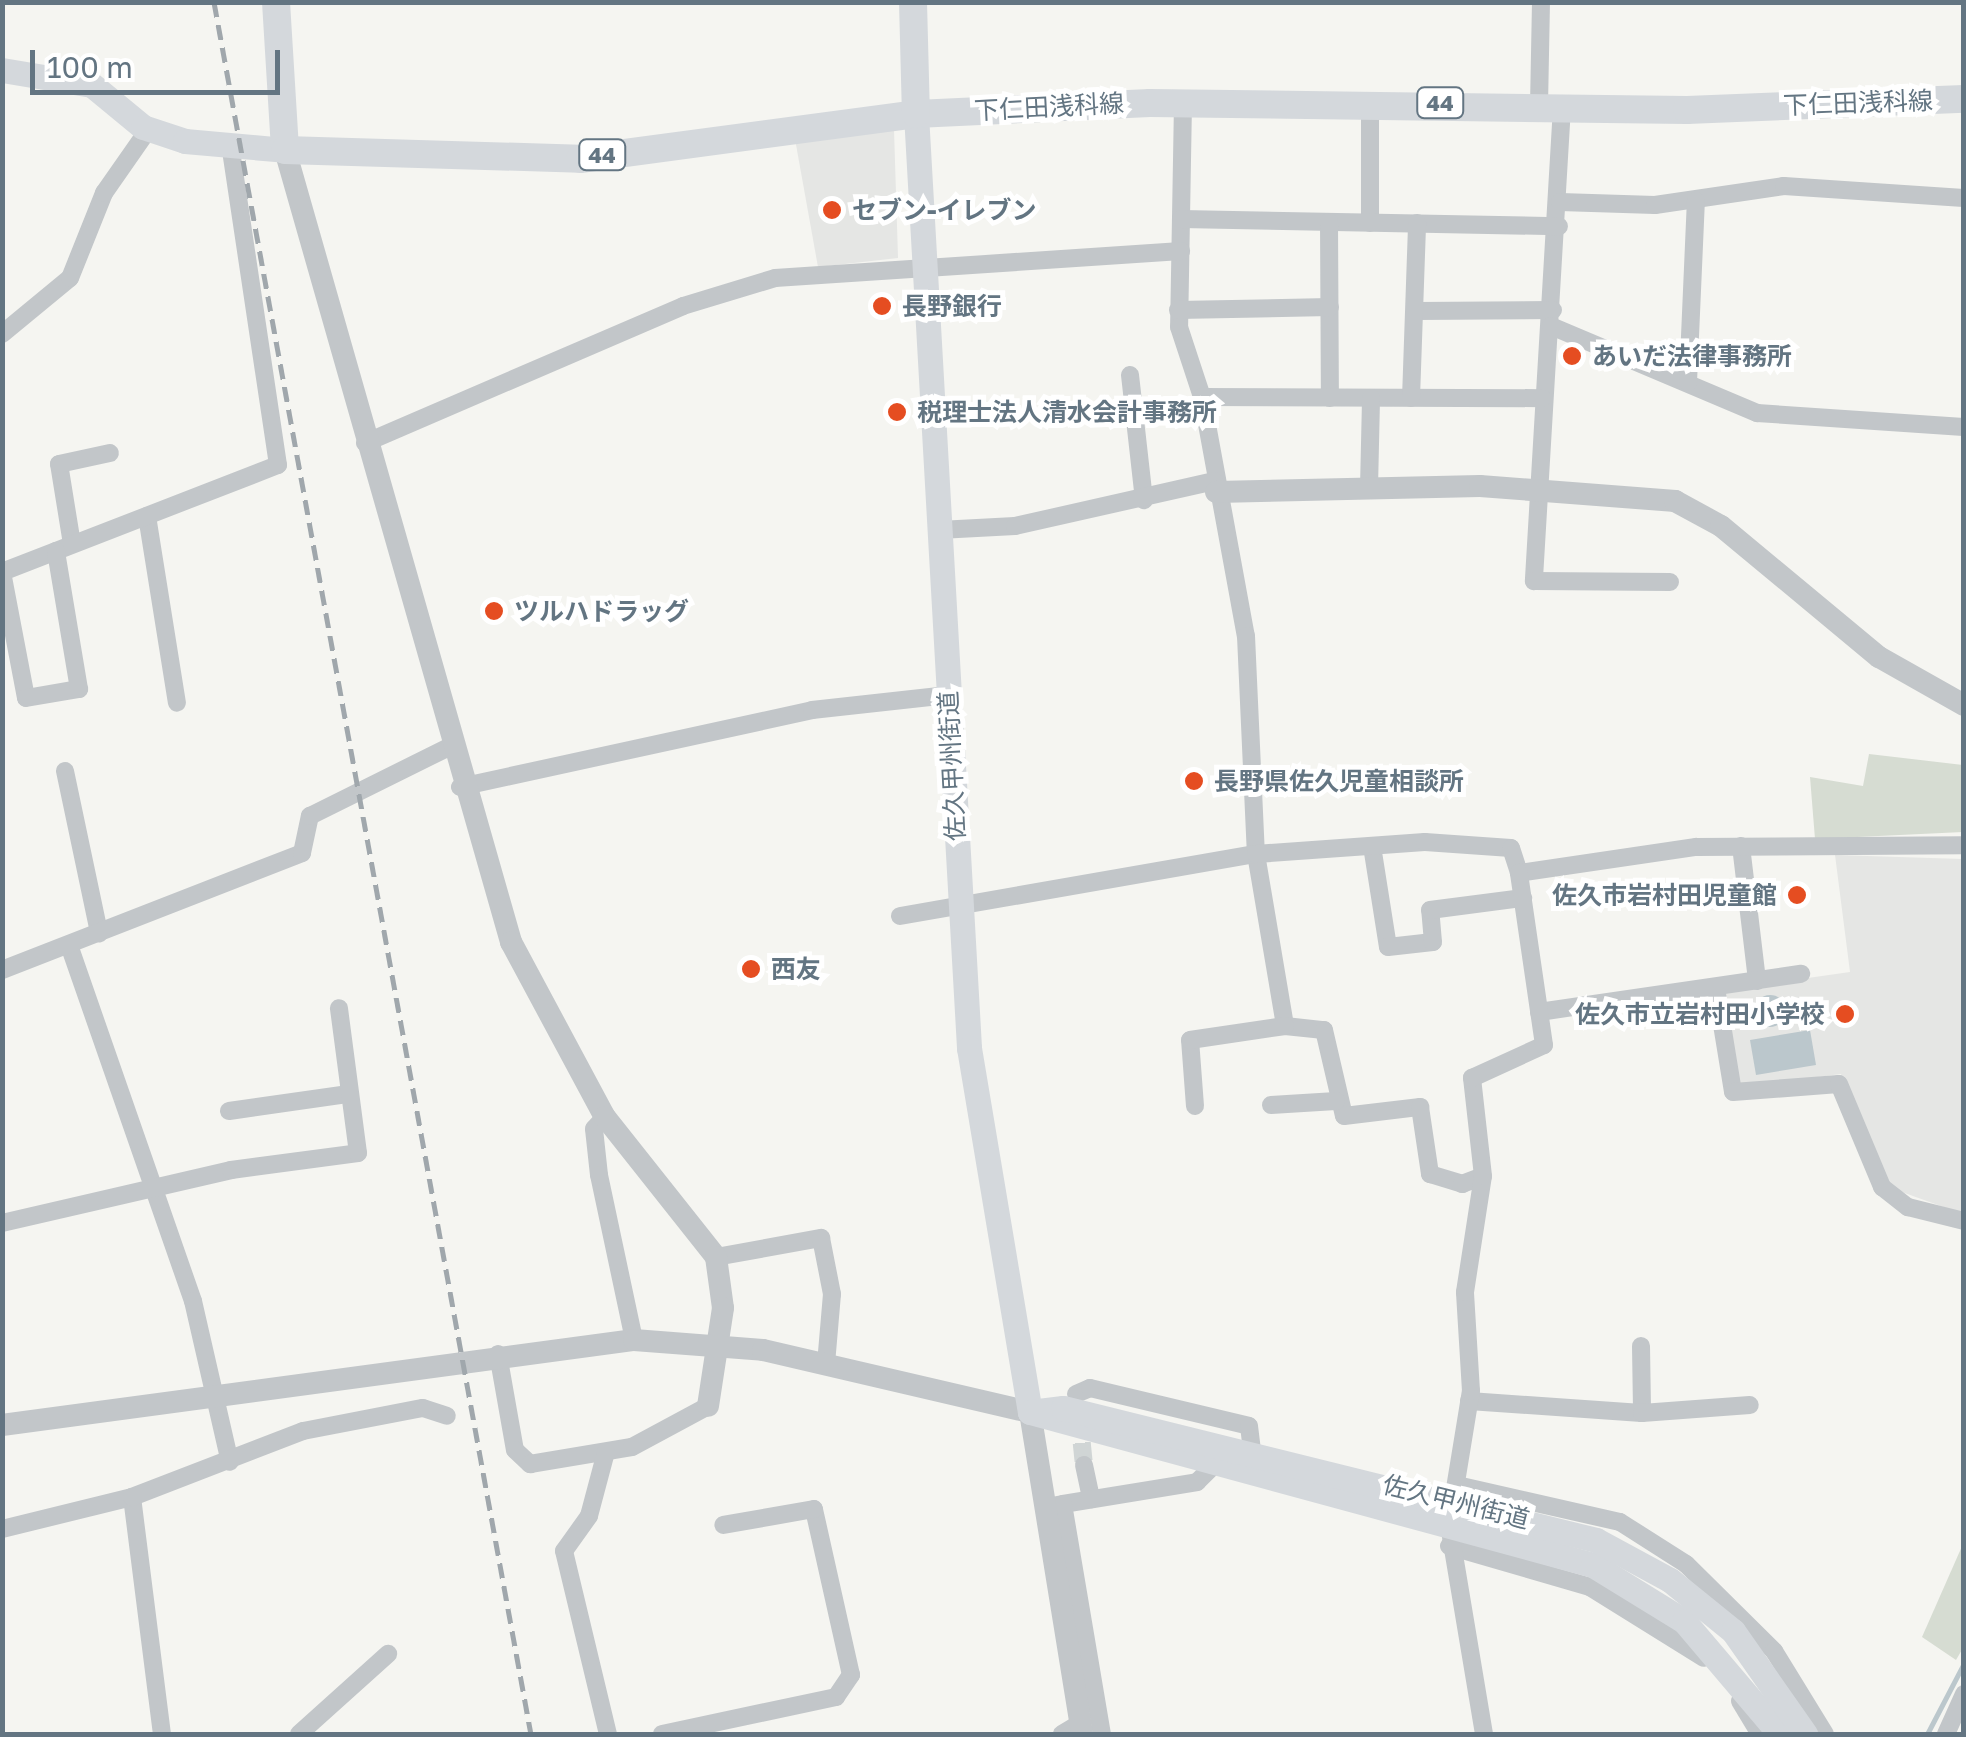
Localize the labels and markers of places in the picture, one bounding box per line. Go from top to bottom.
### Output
place label: セブン-イレブン [852,195,1036,225]
marker: セブン-イレブン [821,199,843,221]
place label: 長野銀行 [902,291,1002,321]
marker: 長野銀行 [871,295,893,317]
place label: あいだ法律事務所 [1592,341,1792,371]
marker: あいだ法律事務所 [1561,345,1583,367]
place label: 税理士法人清水会計事務所 [917,397,1217,427]
marker: 税理士法人清水会計事務所 [886,401,908,423]
place label: ツルハドラッグ [514,596,689,626]
marker: ツルハドラッグ [483,600,505,622]
place label: 長野県佐久児童相談所 [1214,766,1464,796]
marker: 長野県佐久児童相談所 [1183,770,1205,792]
place label: 佐久市岩村田児童館 [1552,880,1777,910]
marker: 佐久市岩村田児童館 [1786,884,1808,906]
place label: 西友 [771,954,821,984]
marker: 西友 [740,958,762,980]
place label: 佐久市立岩村田小学校 [1575,999,1825,1029]
marker: 佐久市立岩村田小学校 [1834,1003,1856,1025]

